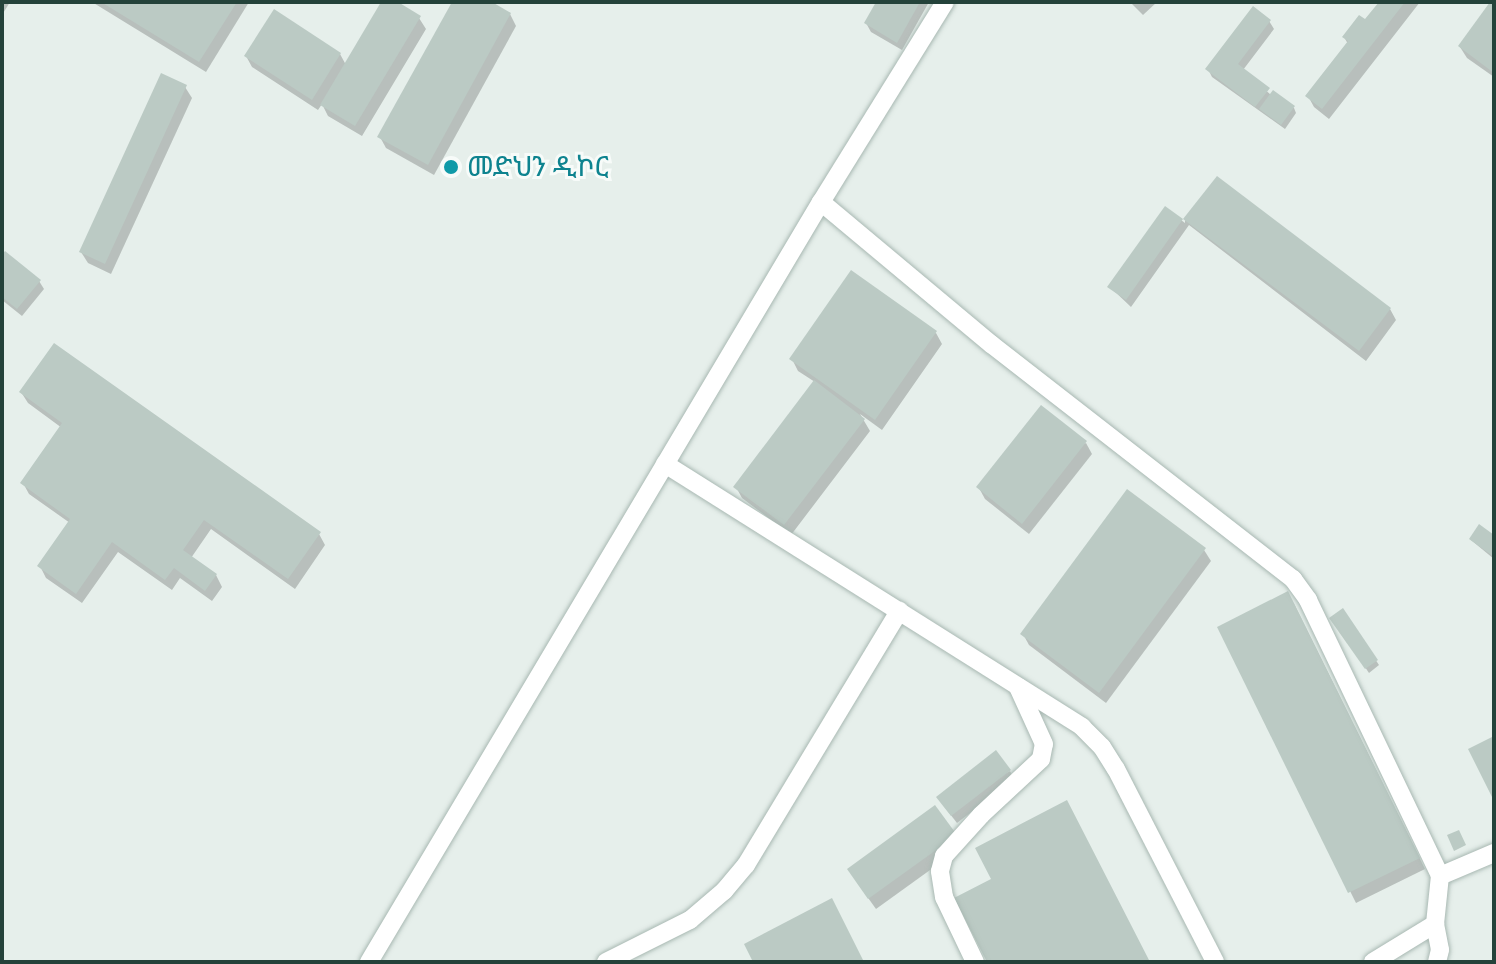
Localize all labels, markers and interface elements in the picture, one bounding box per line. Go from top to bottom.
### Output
place label: መድህን ዲኮር [467,150,609,184]
marker: መድህን ዲኮር [442,158,460,176]

